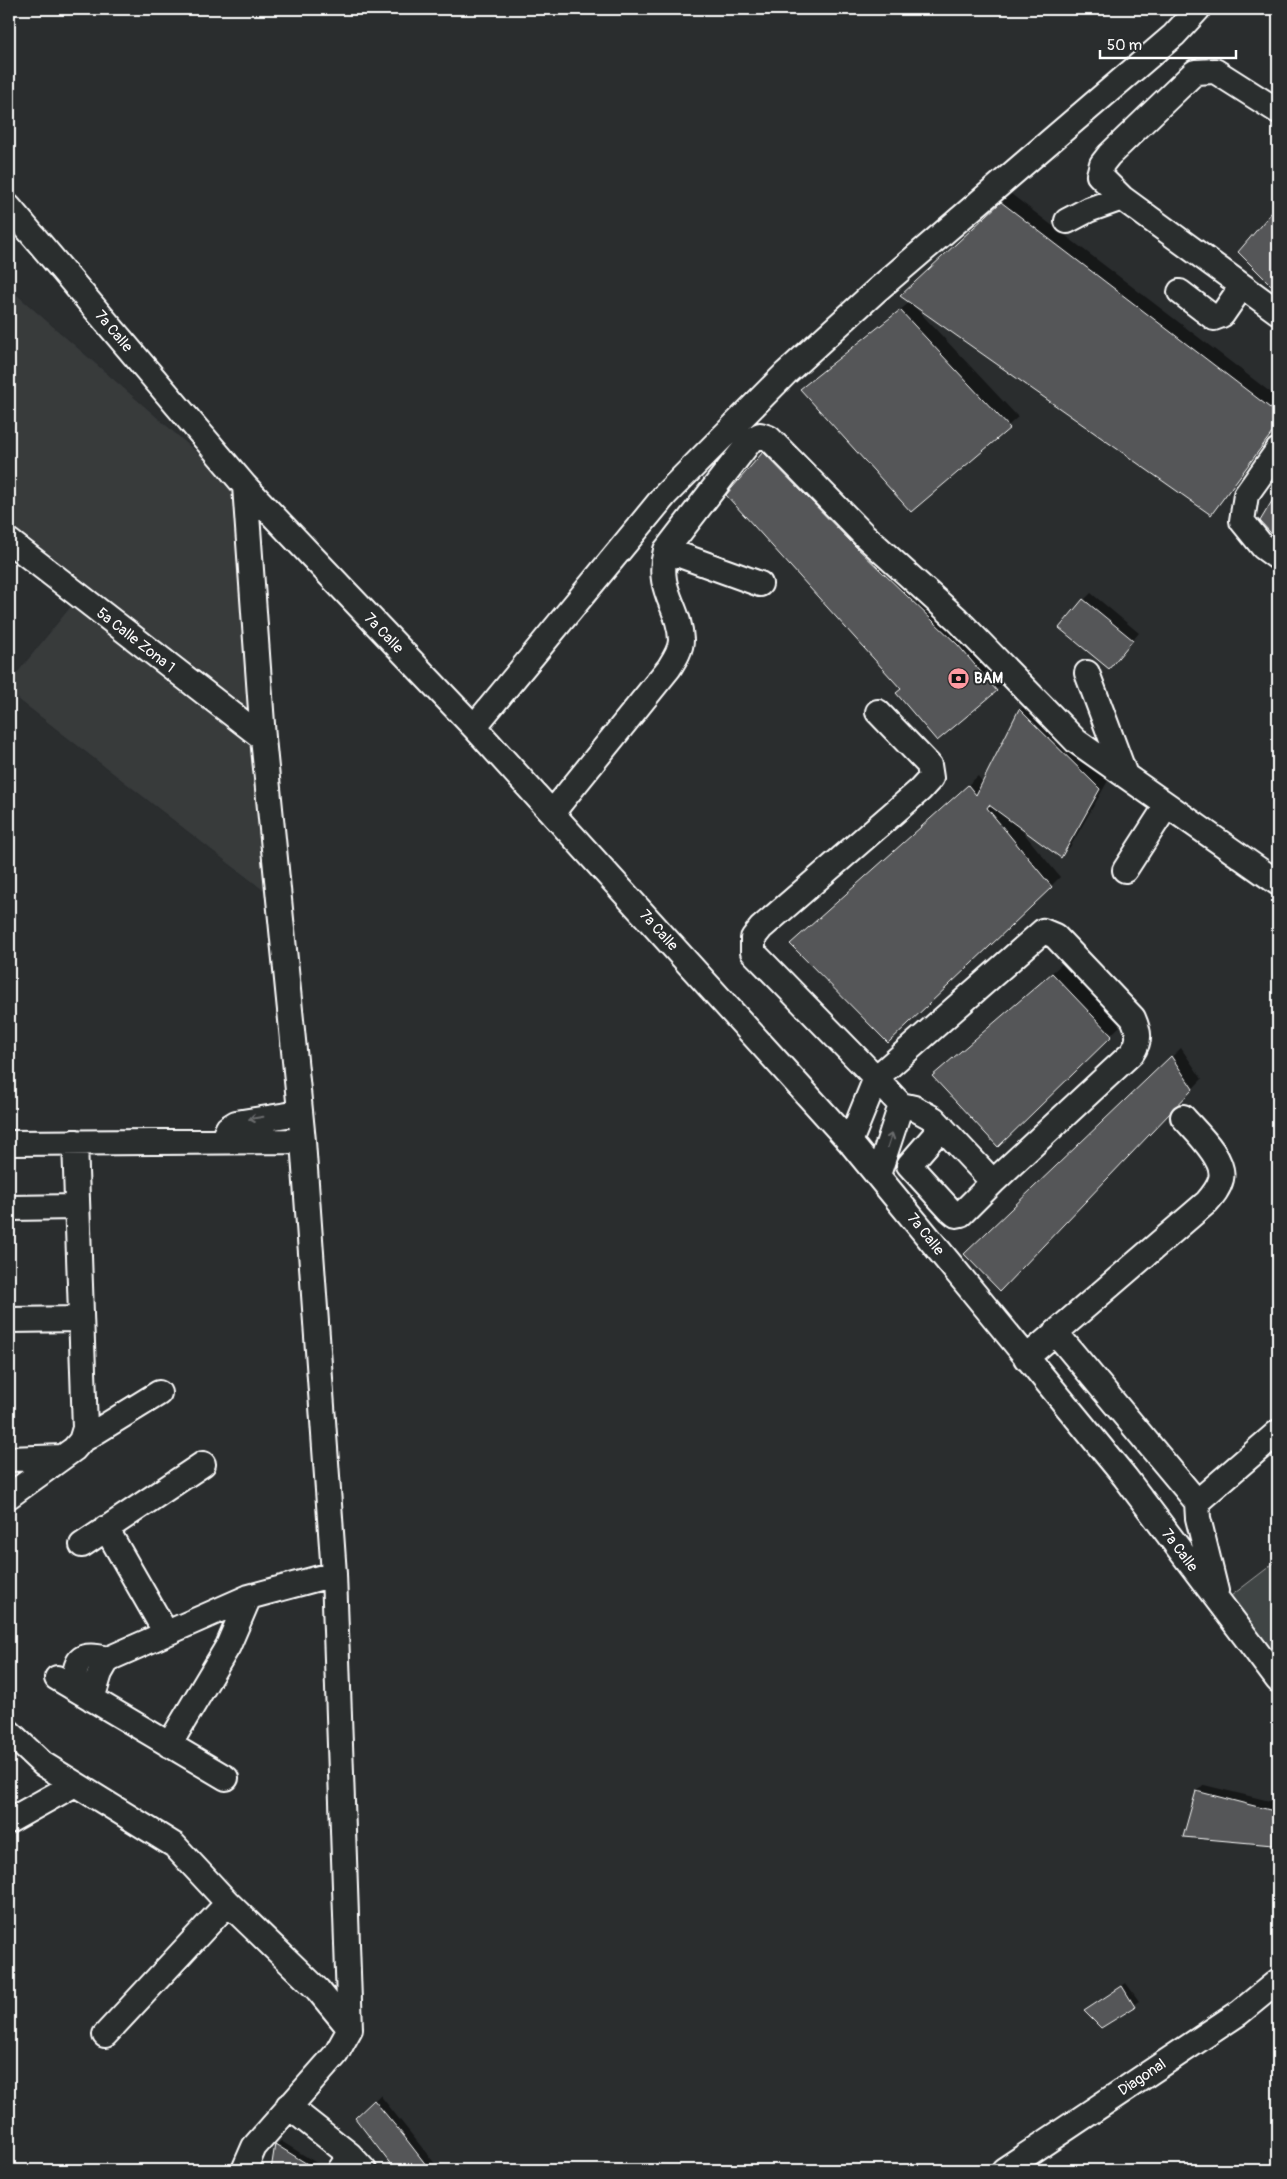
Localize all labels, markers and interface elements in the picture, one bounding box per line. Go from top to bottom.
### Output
scale bar [1100,28,1236,60]
text: 50 m [1107,36,1142,55]
street label: 7a Calle [91,306,137,357]
street label: 5a Calle Zona 1 [93,604,179,677]
street label: 7a Calle [360,609,408,658]
bank icon: BAM [946,666,970,690]
place label: BAM [974,669,1003,688]
street label: 7a Calle [635,906,682,955]
one-way arrow [248,1114,264,1124]
one-way arrow [885,1133,895,1149]
street label: 7a Calle [903,1209,949,1260]
street label: 7a Calle [1157,1525,1202,1576]
street label: Diagonal [1115,2055,1170,2100]

